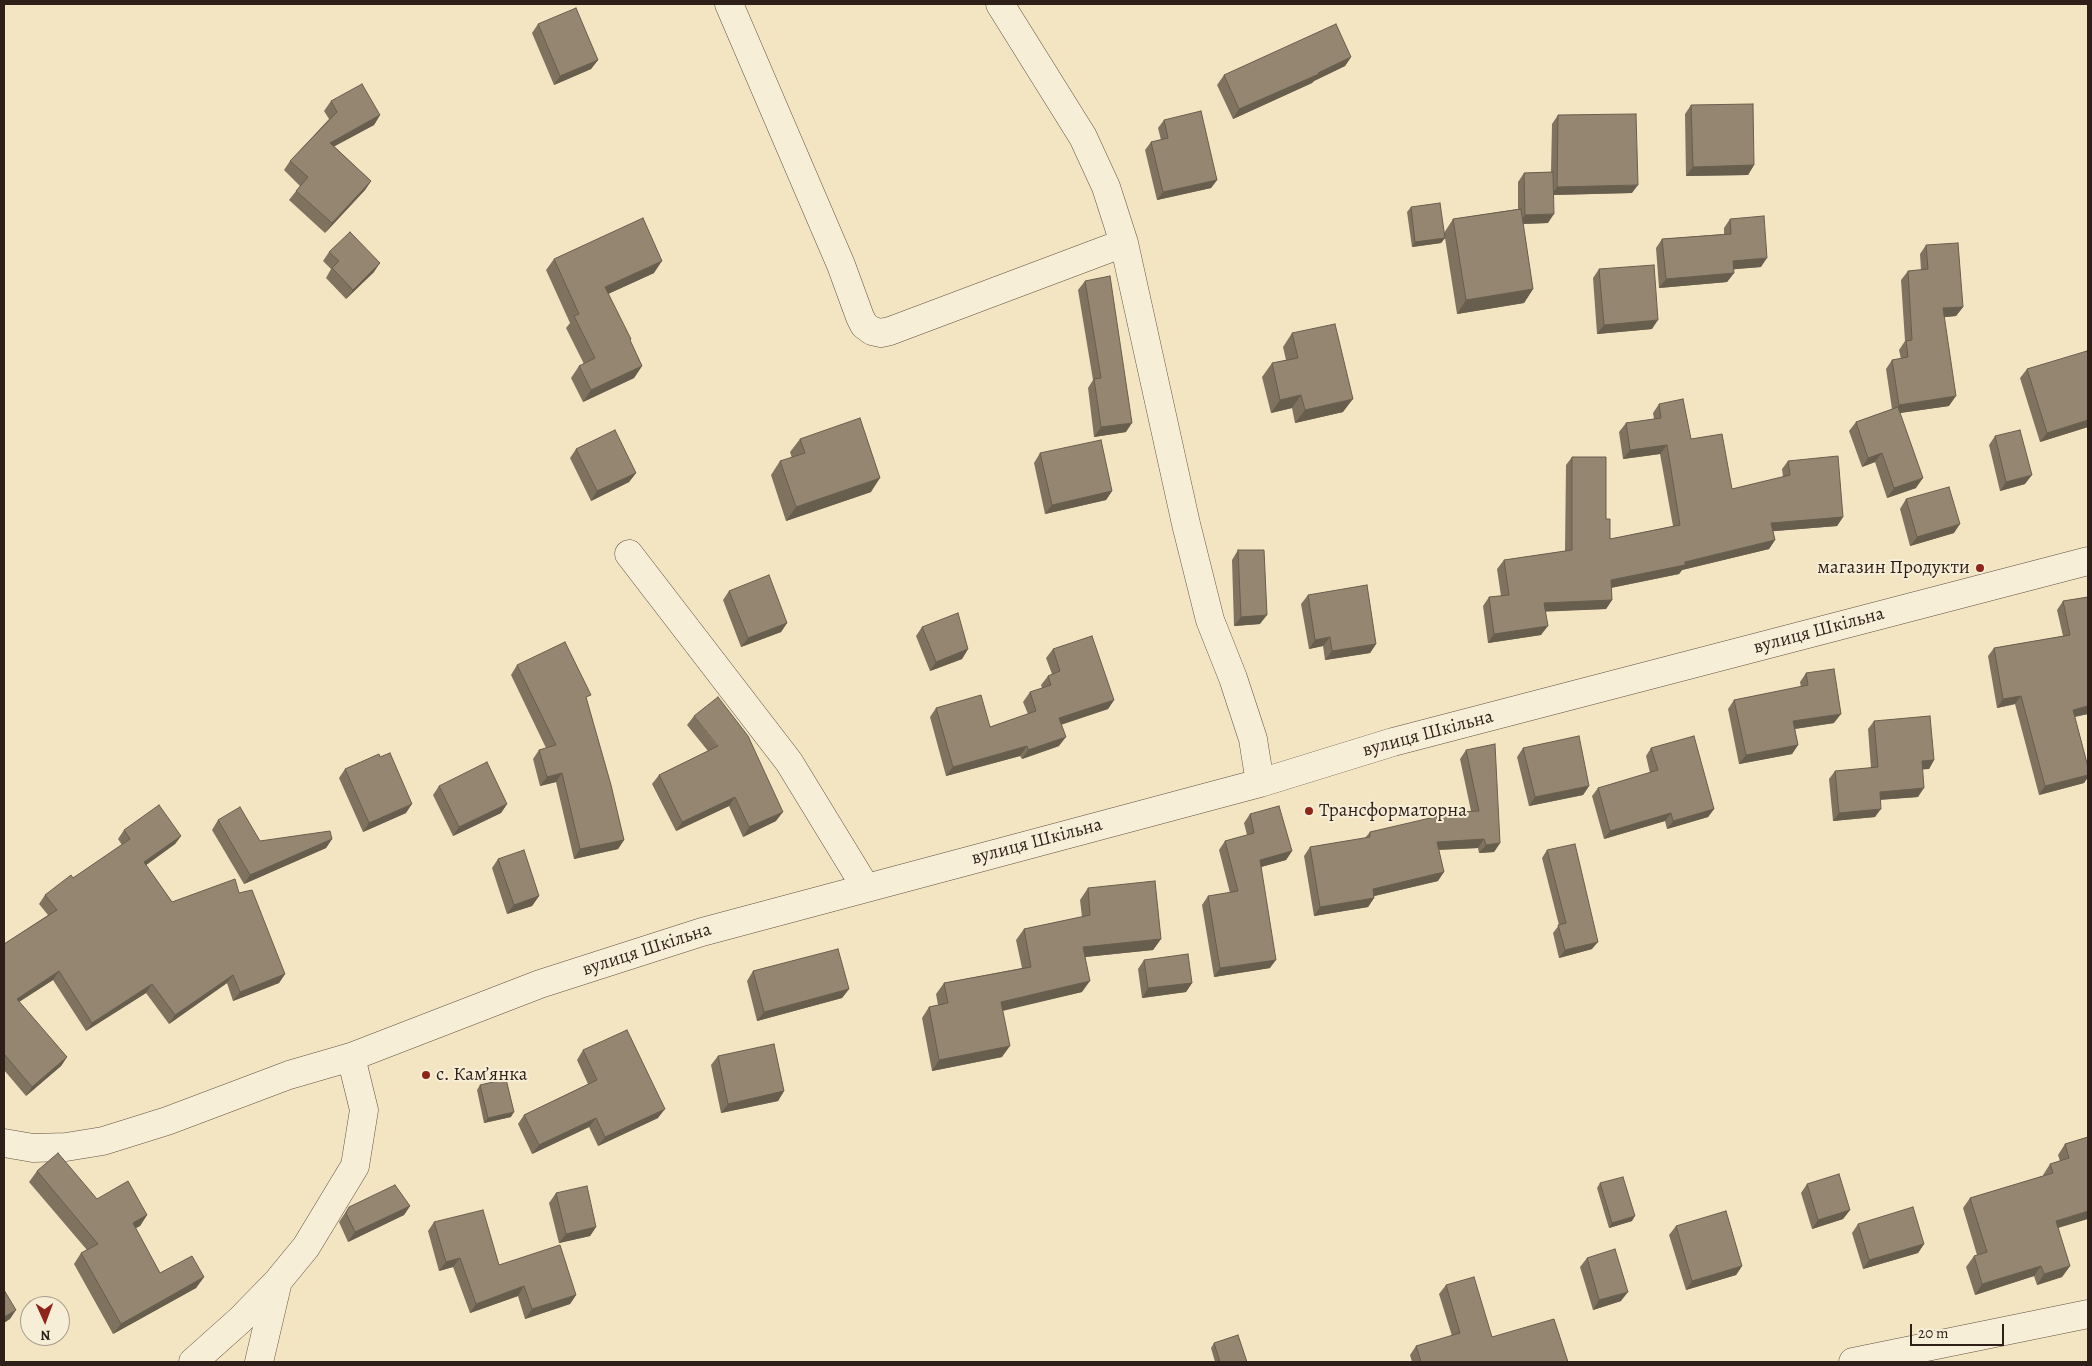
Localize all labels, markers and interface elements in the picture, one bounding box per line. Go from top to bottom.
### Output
place label: магазин Продукти [1817,557,1970,579]
marker: магазин Продукти [1974,562,1986,574]
street label: вулиця Шкільна [1751,603,1887,659]
street label: вулиця Шкільна [1360,706,1496,762]
place label: Трансформаторна [1319,800,1467,822]
marker: Трансформаторна [1303,805,1315,817]
street label: вулиця Шкільна [969,814,1105,870]
street label: вулиця Шкільна [580,918,714,982]
place label: с. Кам’янка [436,1064,528,1086]
marker: с. Кам’янка [420,1069,432,1081]
north arrow [20,1296,70,1346]
scale bar [1912,1314,2006,1346]
text: 20 m [1918,1323,1949,1343]
text: N [40,1326,51,1345]

